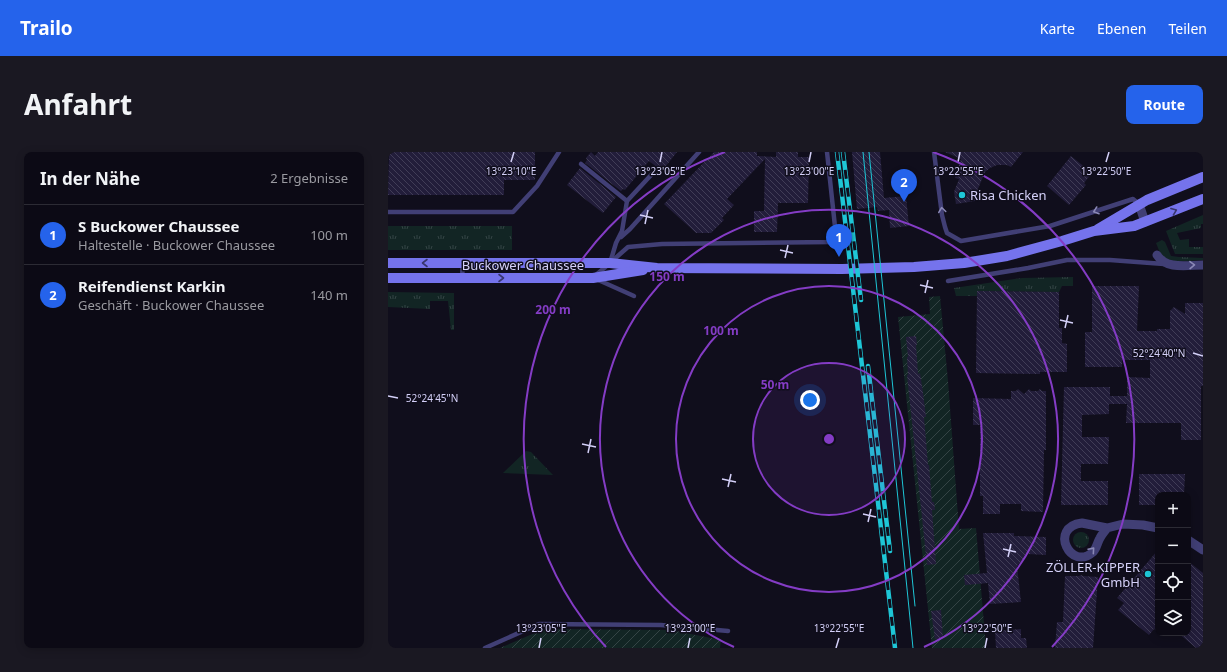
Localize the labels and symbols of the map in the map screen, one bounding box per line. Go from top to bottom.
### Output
text: 13°23'10"E [486,164,536,178]
text: 13°23'05"E [635,164,685,178]
text: 13°23'00"E [784,164,834,178]
text: 13°22'55"E [933,164,983,178]
text: 13°22'50"E [1081,164,1131,178]
pin: 2 [891,169,917,202]
place label: Risa Chicken [970,186,1047,204]
marker: Risa Chicken [957,190,967,200]
one-way arrow [1092,206,1099,215]
one-way arrow [938,207,947,213]
one-way arrow [1171,207,1178,215]
pin: 1 [826,224,852,257]
street label: Buckower Chaussee [462,256,584,274]
one-way arrow [422,259,428,267]
one-way arrow [1189,261,1195,269]
text: 150 m [649,268,685,285]
one-way arrow [498,274,504,282]
text: 200 m [535,301,571,318]
text: 100 m [703,322,739,339]
text: 52°24'40"N [1133,346,1185,360]
text: 50 m [761,376,789,393]
your location [800,390,820,410]
text: 52°24'45"N [406,391,458,405]
centre of rings [822,432,836,446]
one-way arrow [1088,547,1095,555]
place label: ZÖLLER-KIPPER GmbH [1046,558,1140,591]
marker: ZÖLLER-KIPPER GmbH [1143,569,1153,579]
text: 13°23'05"E [516,621,566,635]
text: 13°23'00"E [665,621,715,635]
text: 13°22'55"E [814,621,864,635]
text: 13°22'50"E [962,621,1012,635]

